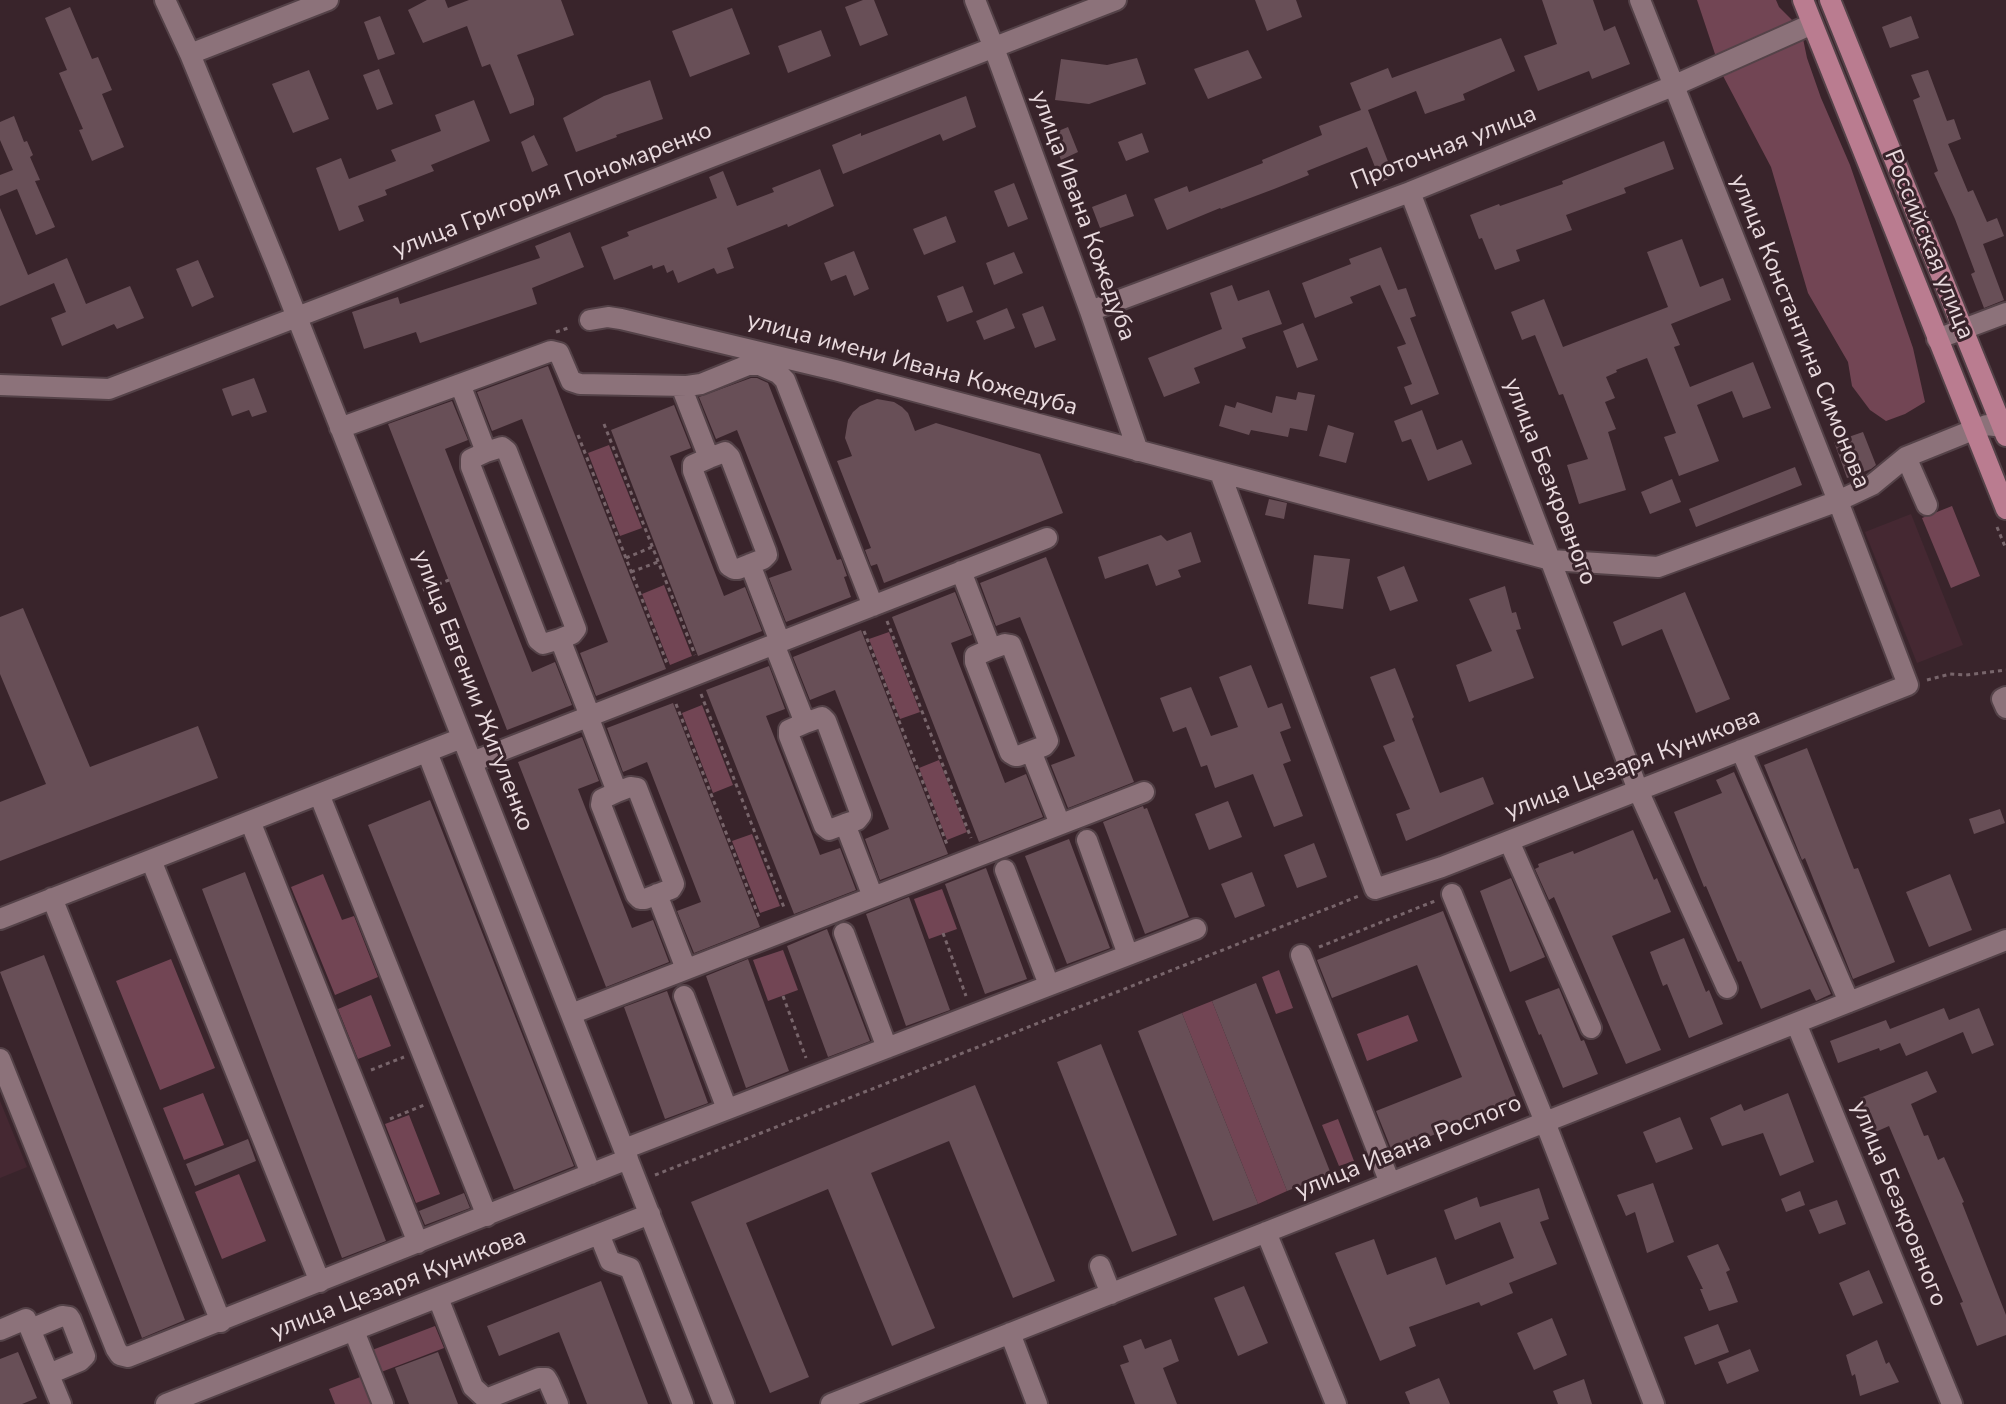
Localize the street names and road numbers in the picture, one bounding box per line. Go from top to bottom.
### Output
street label: улица Ивана Кожедуба [1023,87,1141,345]
street label: Проточная улица [1347,100,1541,198]
street label: улица Григория Пономаренко [389,117,717,265]
street label: Российская улица [1877,146,1979,344]
street label: улица Константина Симонова [1723,171,1875,493]
street label: улица имени Ивана Кожедуба [743,307,1081,423]
street label: улица Безкровного [1496,375,1602,589]
street label: улица Евгении Жигуленко [405,546,539,836]
street label: улица Цезаря Куникова [1501,703,1765,827]
street label: улица Ивана Рослого [1292,1089,1526,1207]
street label: улица Безкровного [1844,1097,1952,1311]
street label: улица Цезаря Куникова [267,1223,531,1347]

